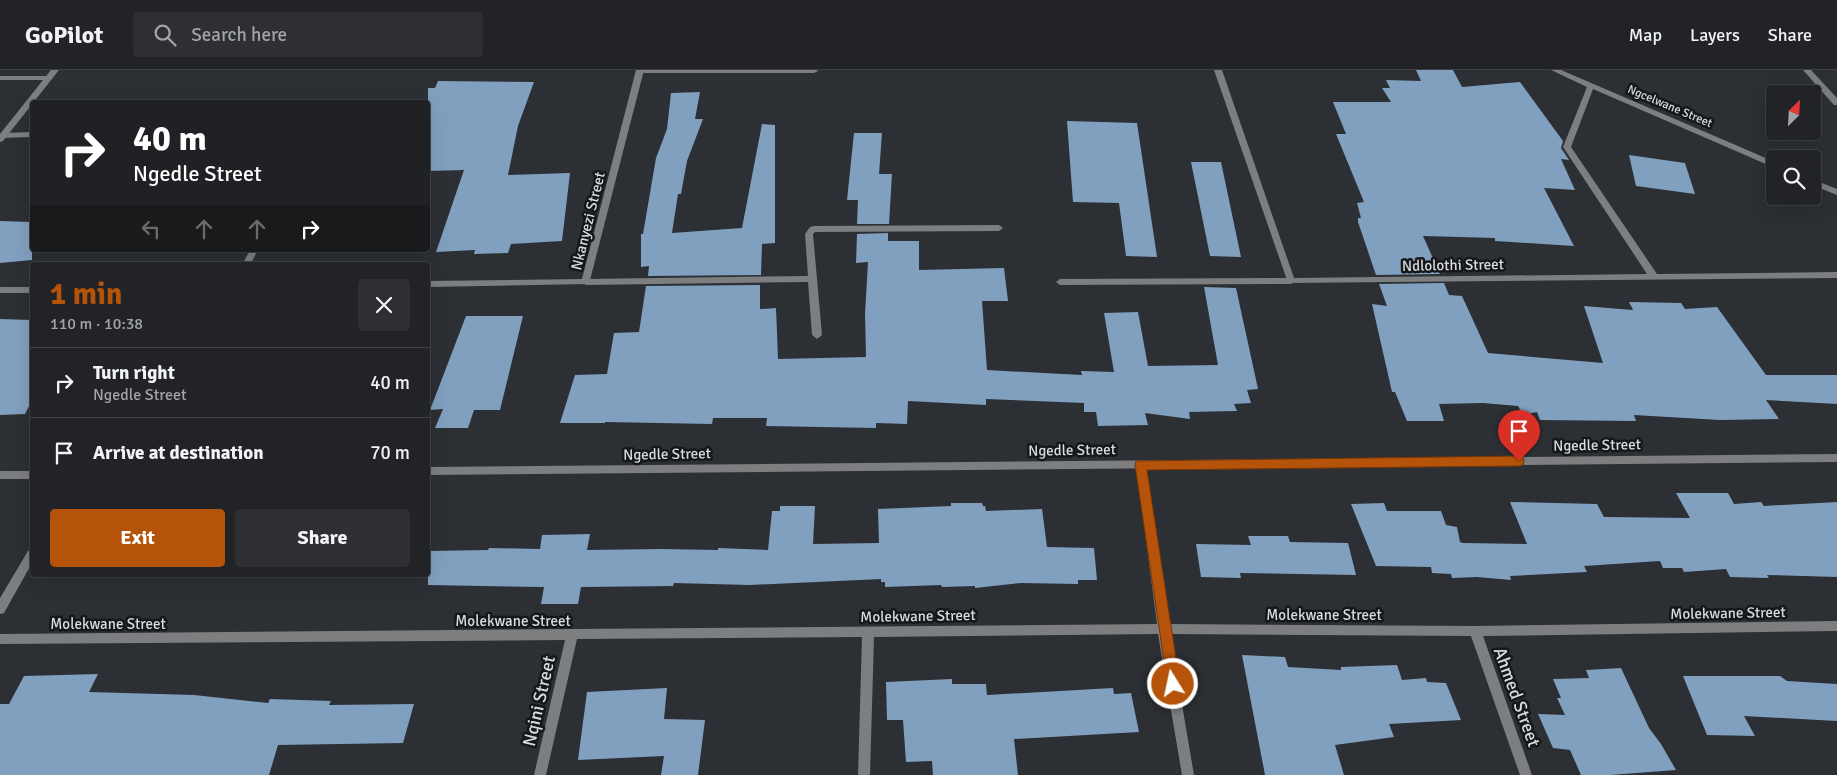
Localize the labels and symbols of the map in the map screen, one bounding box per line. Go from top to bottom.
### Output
street label: Ngcelwane Street [1625,82,1714,131]
north arrow [1766,85,1821,140]
street label: Nkanyezi Street [567,170,609,272]
street label: Ndlolothi Street [1402,255,1504,275]
pin [1498,410,1540,461]
street label: Ngedle Street [1553,435,1641,455]
street label: Ngedle Street [1028,440,1116,460]
street label: Ngedle Street [623,444,711,464]
street label: Molekwane Street [1670,603,1786,623]
street label: Molekwane Street [860,606,976,626]
street label: Molekwane Street [1266,606,1382,624]
street label: Molekwane Street [455,612,571,630]
street label: Molekwane Street [50,615,166,633]
street label: Ahmed Street [1489,644,1545,750]
street label: Nqini Street [518,654,560,748]
position arrow [1146,657,1198,709]

